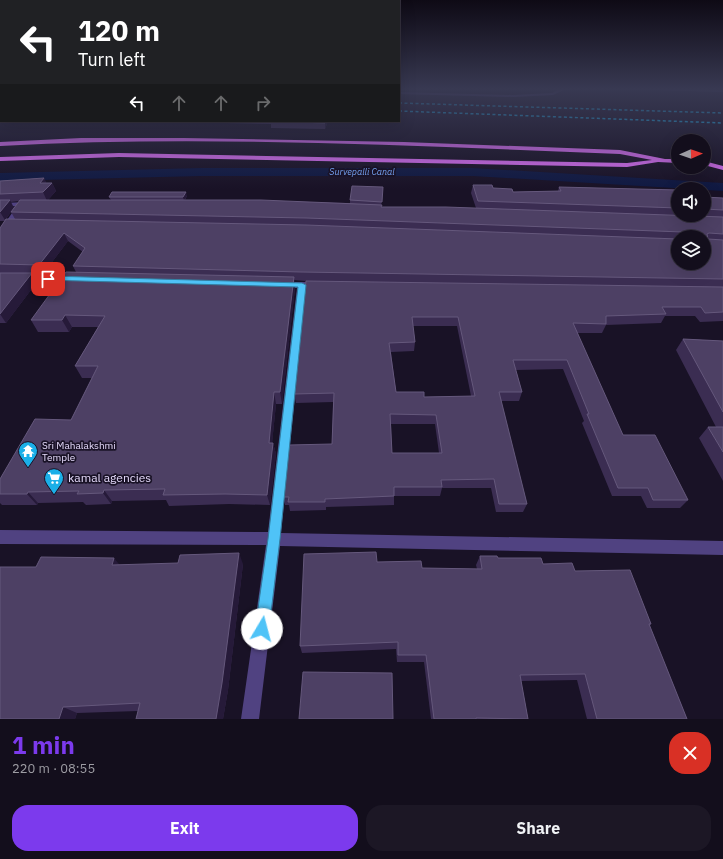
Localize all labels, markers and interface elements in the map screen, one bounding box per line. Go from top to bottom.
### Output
text: 120 m [78,12,160,49]
icon: left [12,16,64,68]
text: Turn left [78,48,146,71]
icon: left [126,92,148,114]
icon: ahead [168,92,190,114]
icon: ahead [210,92,232,114]
icon: right [252,92,274,114]
north arrow [671,134,711,174]
map controls [671,134,711,270]
water label: Survepalli Canal [329,166,395,177]
button: sound [671,182,711,222]
button: layers [671,230,711,270]
pin [31,262,65,296]
icon: arrive [37,268,59,290]
place label: Sri Mahalakshmi Temple [42,439,116,464]
temple icon: Sri Mahalakshmi Temple [17,440,39,468]
supermarket icon: kamal agencies [43,467,65,495]
place label: kamal agencies [68,470,151,485]
position arrow [241,608,283,650]
text: 1 min [12,729,75,761]
button: close [669,732,711,774]
text: 220 m · 08:55 [12,760,95,777]
button: Exit [12,805,358,851]
button: Share [366,805,711,851]

